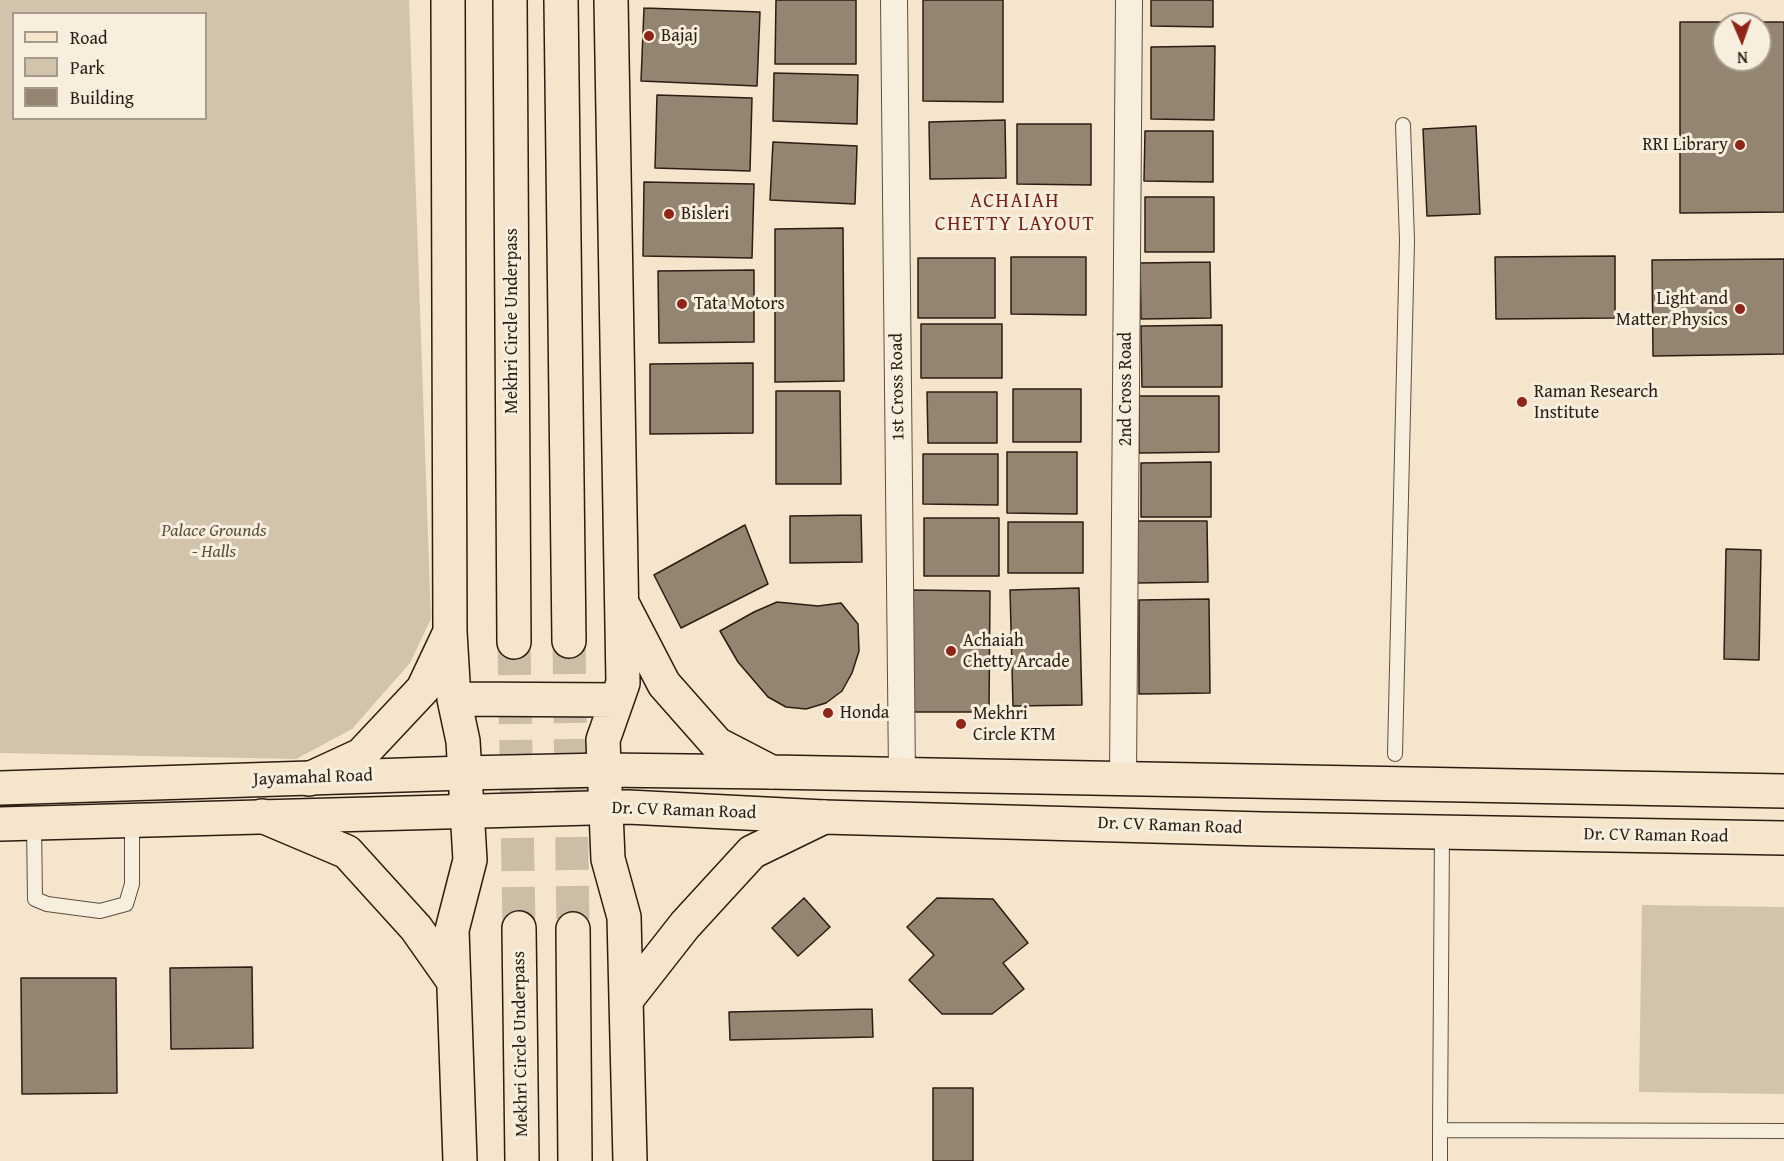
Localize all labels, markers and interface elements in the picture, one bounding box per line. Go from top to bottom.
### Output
legend [12,12,207,120]
north arrow [1712,12,1772,72]
text: Road [70,24,108,51]
place label: Bajaj [661,25,698,47]
marker: Bajaj [642,29,656,43]
text: N [1737,46,1748,70]
text: Park [70,54,105,81]
text: Building [70,84,134,111]
place label: RRI Library [1642,134,1728,156]
marker: RRI Library [1733,138,1747,152]
district label: ACHAIAH CHETTY LAYOUT [935,190,1095,237]
place label: Bisleri [681,203,729,225]
marker: Bisleri [662,207,676,221]
street label: Mekhri Circle Underpass [501,228,523,414]
place label: Light and Matter Physics [1616,288,1728,330]
place label: Tata Motors [694,293,785,315]
marker: Tata Motors [675,297,689,311]
marker: Light and Matter Physics [1733,302,1747,316]
street label: 2nd Cross Road [1115,332,1137,446]
street label: 1st Cross Road [886,333,910,441]
place label: Raman Research Institute [1534,381,1658,424]
marker: Raman Research Institute [1515,395,1529,409]
park label: Palace Grounds - Halls [161,520,267,562]
place label: Achaiah Chetty Arcade [963,630,1070,672]
marker: Achaiah Chetty Arcade [944,644,958,658]
place label: Honda [840,702,889,724]
place label: Mekhri Circle KTM [973,703,1056,746]
marker: Honda [821,706,835,720]
marker: Mekhri Circle KTM [954,717,968,731]
street label: Jayamahal Road [253,765,373,791]
street label: Dr. CV Raman Road [611,798,757,824]
street label: Dr. CV Raman Road [1097,813,1243,839]
street label: Dr. CV Raman Road [1583,824,1729,848]
street label: Mekhri Circle Underpass [509,951,533,1137]

